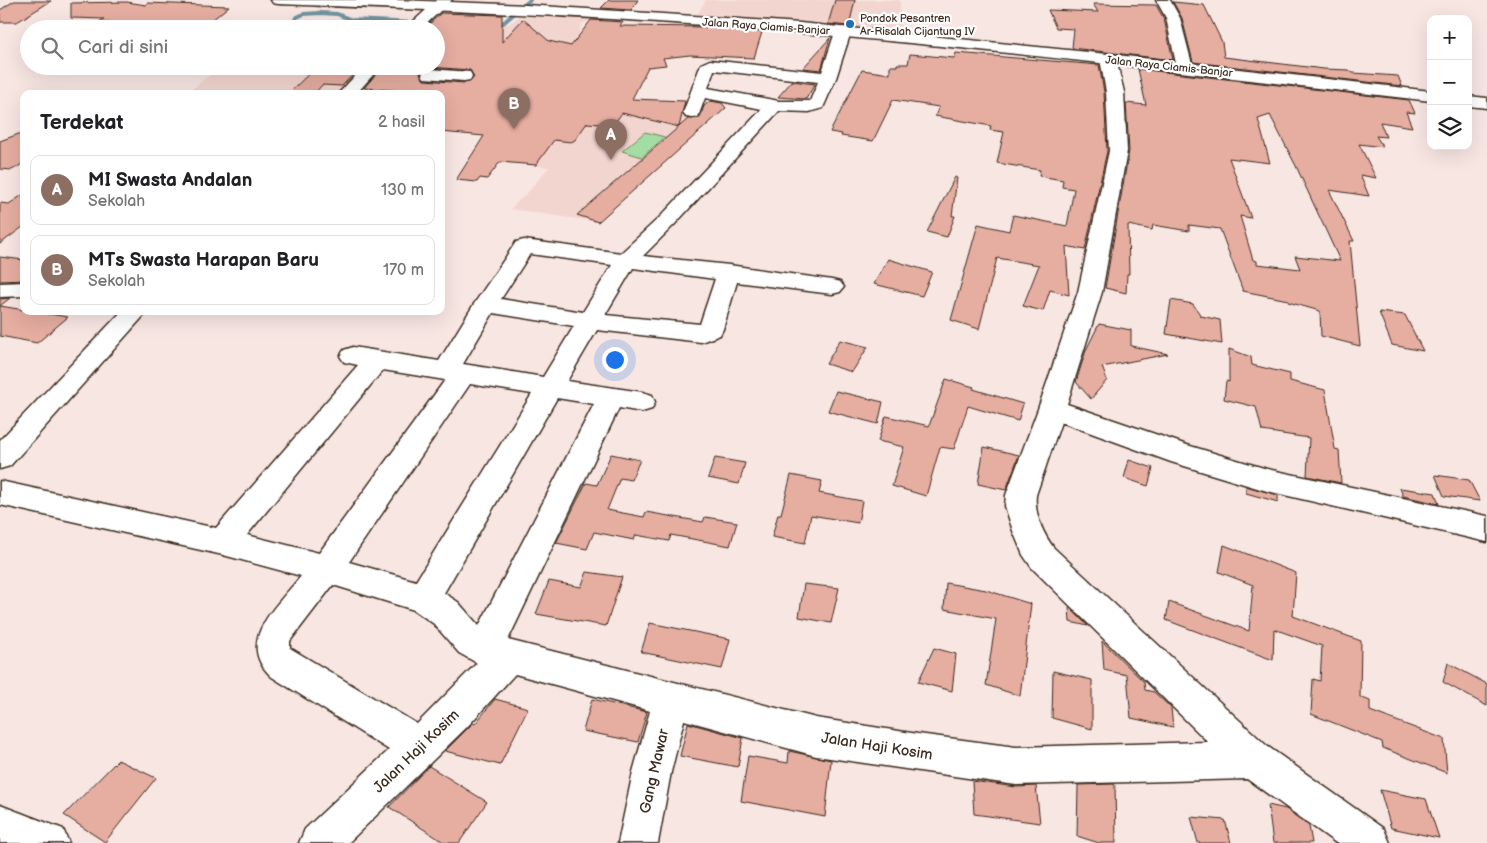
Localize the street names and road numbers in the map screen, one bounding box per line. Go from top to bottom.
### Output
street label: Jalan Raya Ciamis-Banjar [702,16,831,38]
street label: Jalan Raya Ciamis-Banjar [1105,53,1234,80]
street label: Jalan Haji Kosim [369,706,463,797]
street label: Gang Mawar [636,726,674,815]
street label: Jalan Haji Kosim [820,728,934,765]

